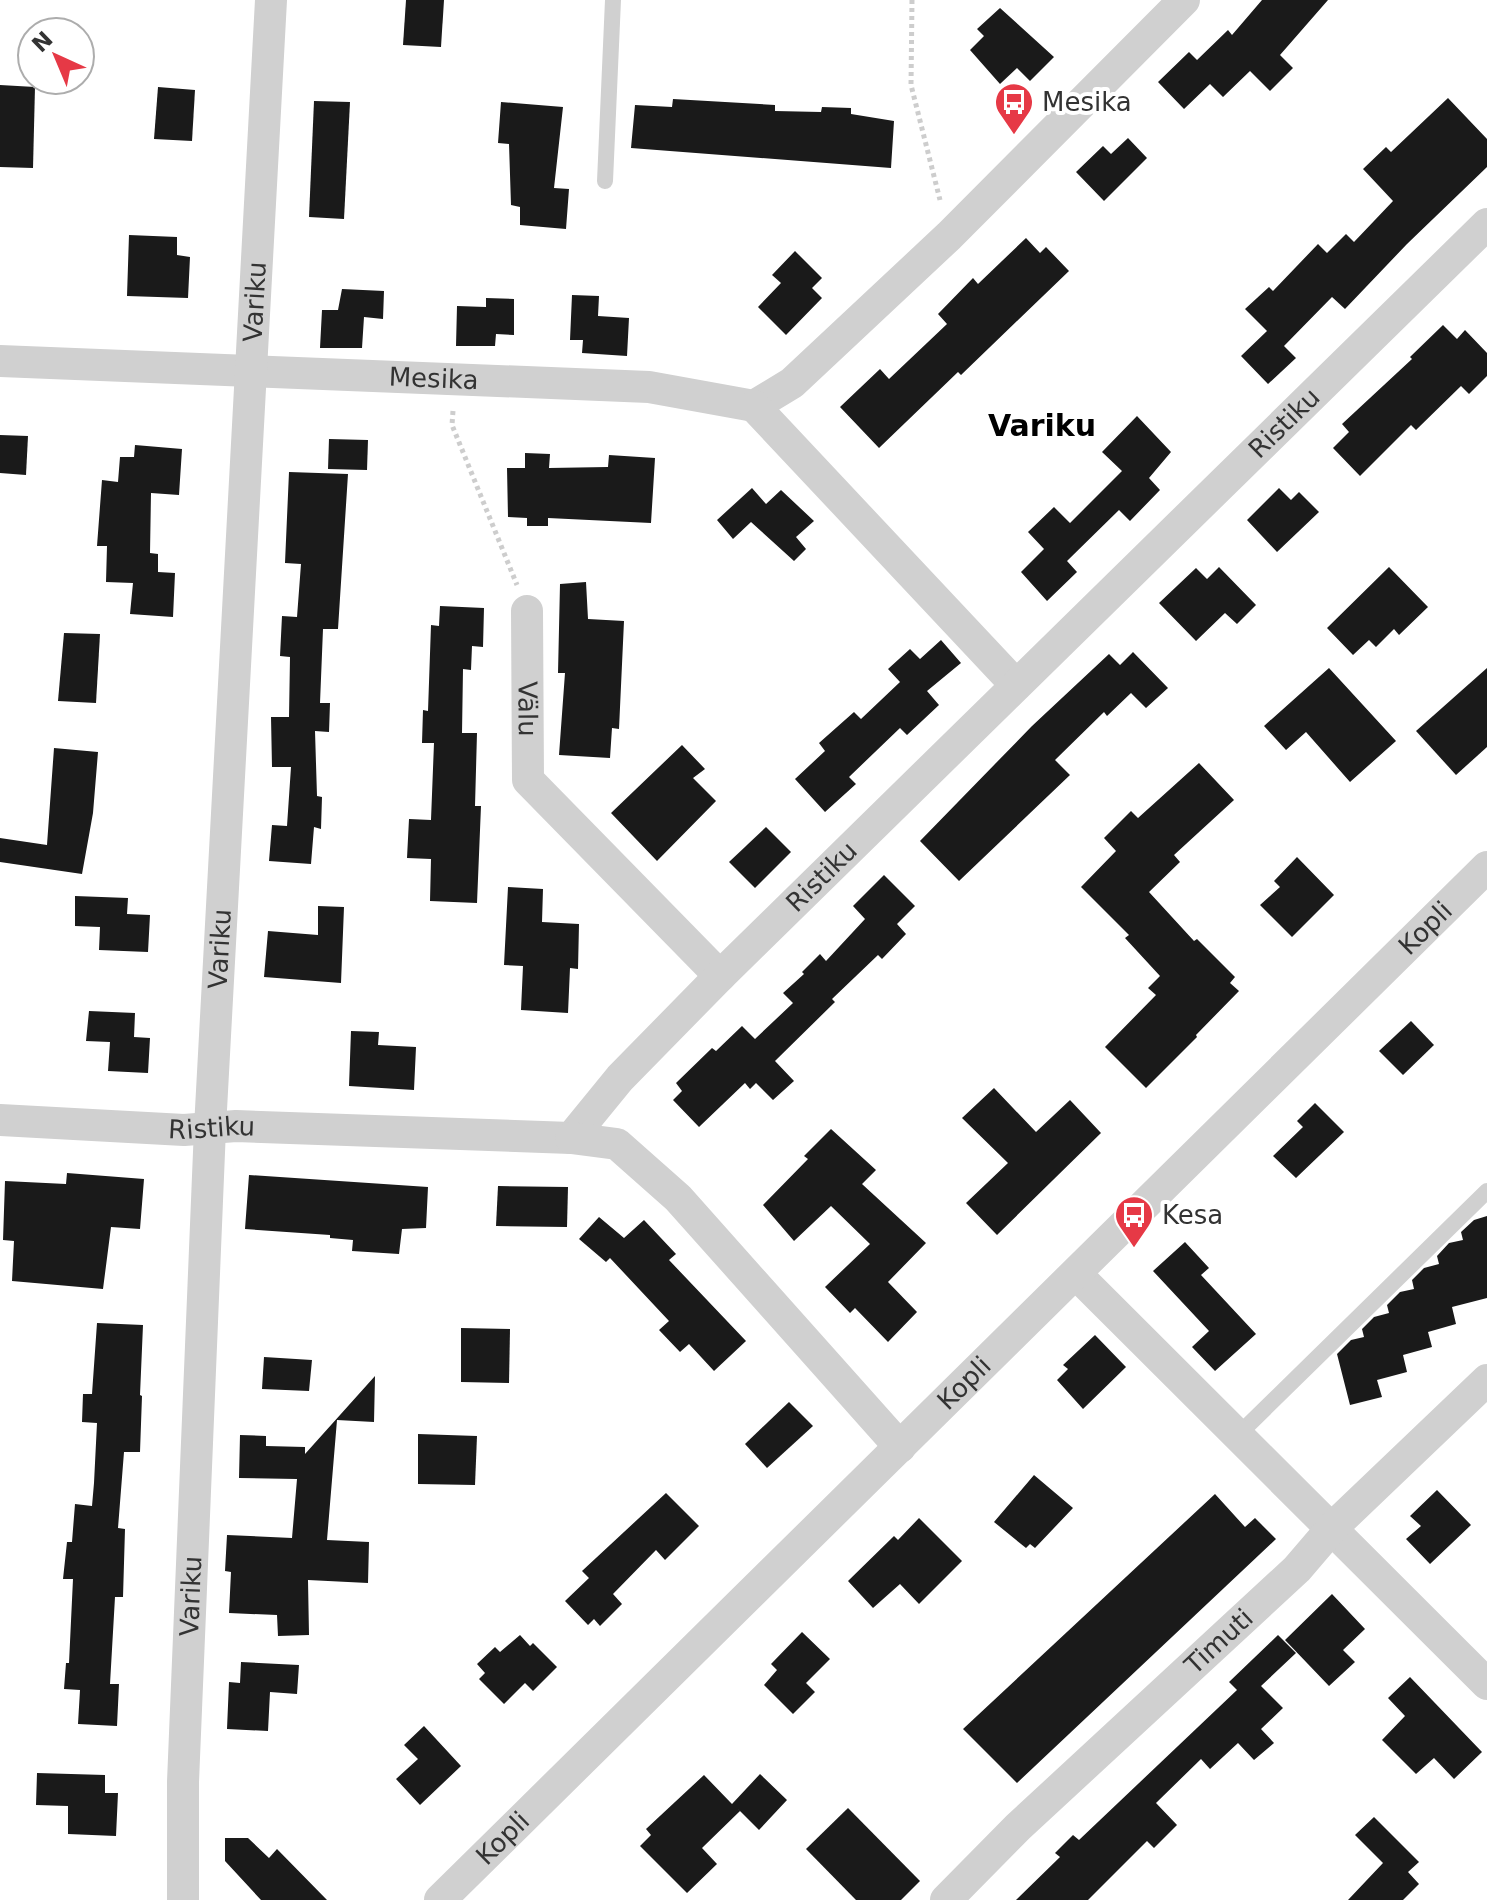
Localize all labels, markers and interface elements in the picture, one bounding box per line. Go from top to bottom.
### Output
north arrow [16,16,96,96]
text: N [27,27,58,57]
bus stop icon: Mesika [993,81,1035,136]
place label: Mesika [1042,87,1132,117]
street label: Variku [238,261,272,343]
street label: Mesika [388,362,479,395]
street label: Ristiku [1243,382,1326,464]
district label: Variku [988,408,1096,443]
street label: Välu [512,681,543,737]
street label: Ristiku [780,835,863,918]
street label: Kopli [1392,895,1458,961]
street label: Variku [203,908,237,990]
street label: Ristiku [167,1111,256,1145]
bus stop icon: Kesa [1113,1194,1155,1249]
place label: Kesa [1162,1200,1223,1230]
street label: Kopli [931,1350,997,1416]
street label: Variku [174,1555,207,1637]
street label: Timuti [1178,1603,1259,1681]
street label: Kopli [470,1806,535,1871]

